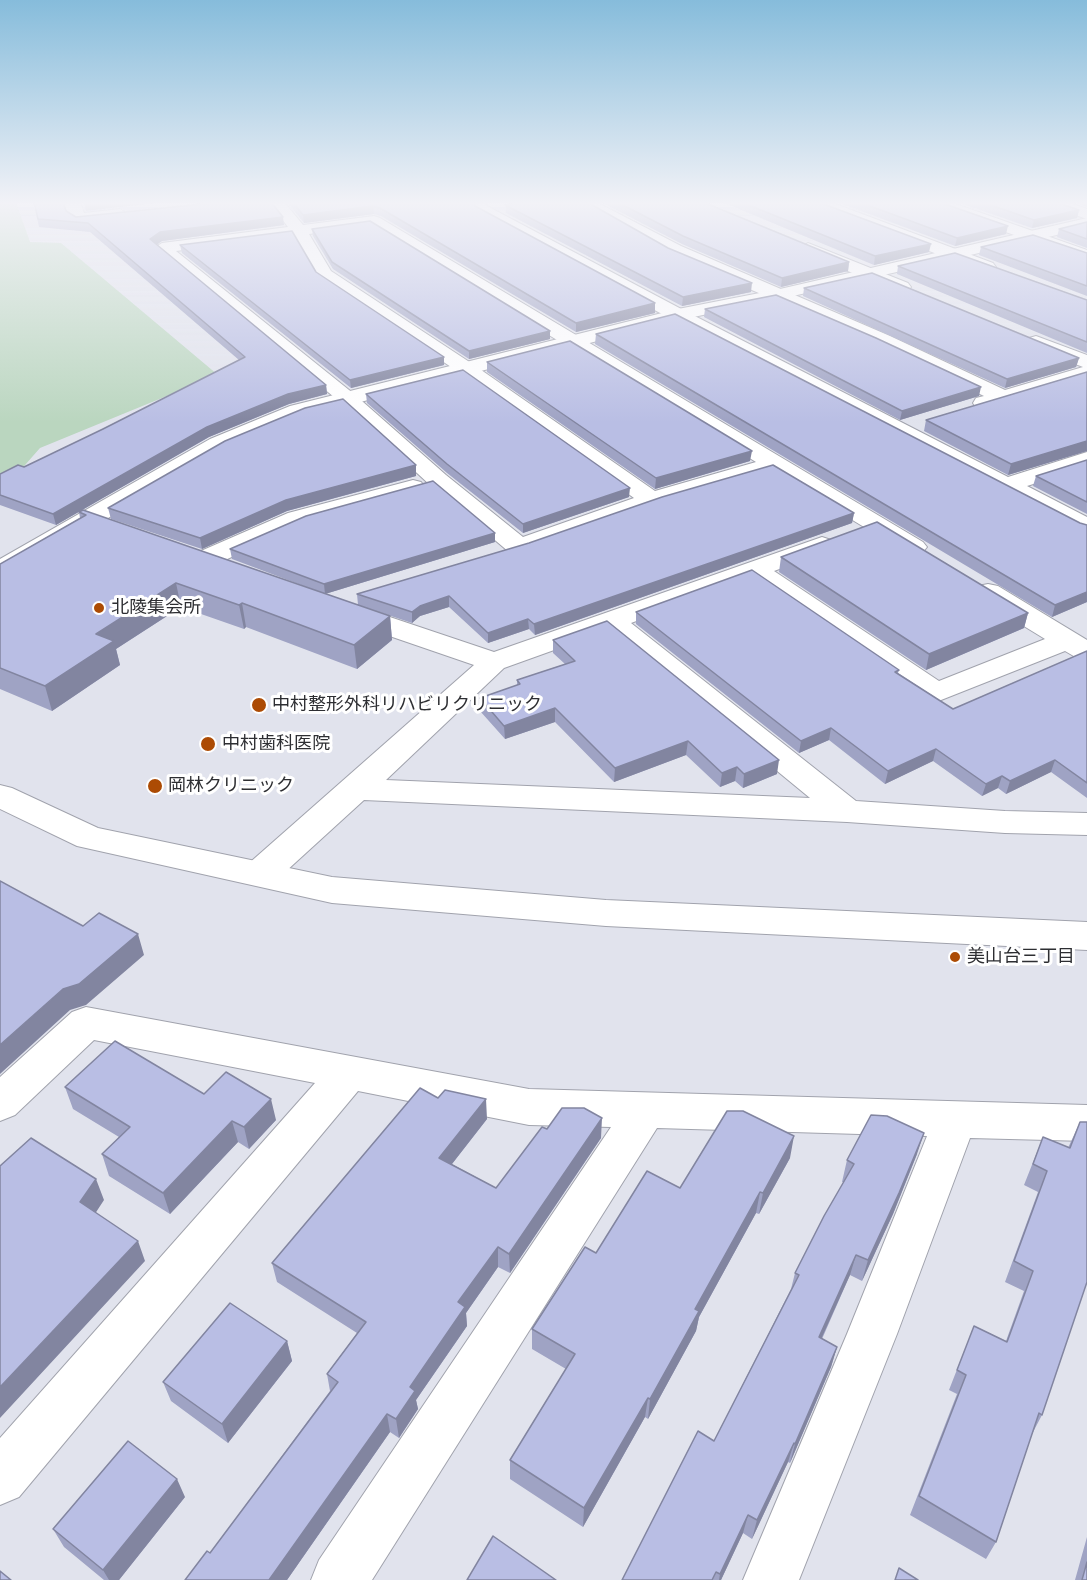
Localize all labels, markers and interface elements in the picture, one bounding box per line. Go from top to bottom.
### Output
place label: 北陵集会所 [111,597,201,619]
marker: 北陵集会所 [92,601,106,615]
place label: 中村整形外科リハビリクリニック [272,694,542,716]
marker: 中村整形外科リハビリクリニック [250,696,268,714]
place label: 中村歯科医院 [222,733,330,755]
marker: 中村歯科医院 [199,735,217,753]
place label: 岡林クリニック [168,775,294,797]
marker: 岡林クリニック [146,777,164,795]
place label: 美山台三丁目 [967,946,1075,968]
marker: 美山台三丁目 [948,950,962,964]

